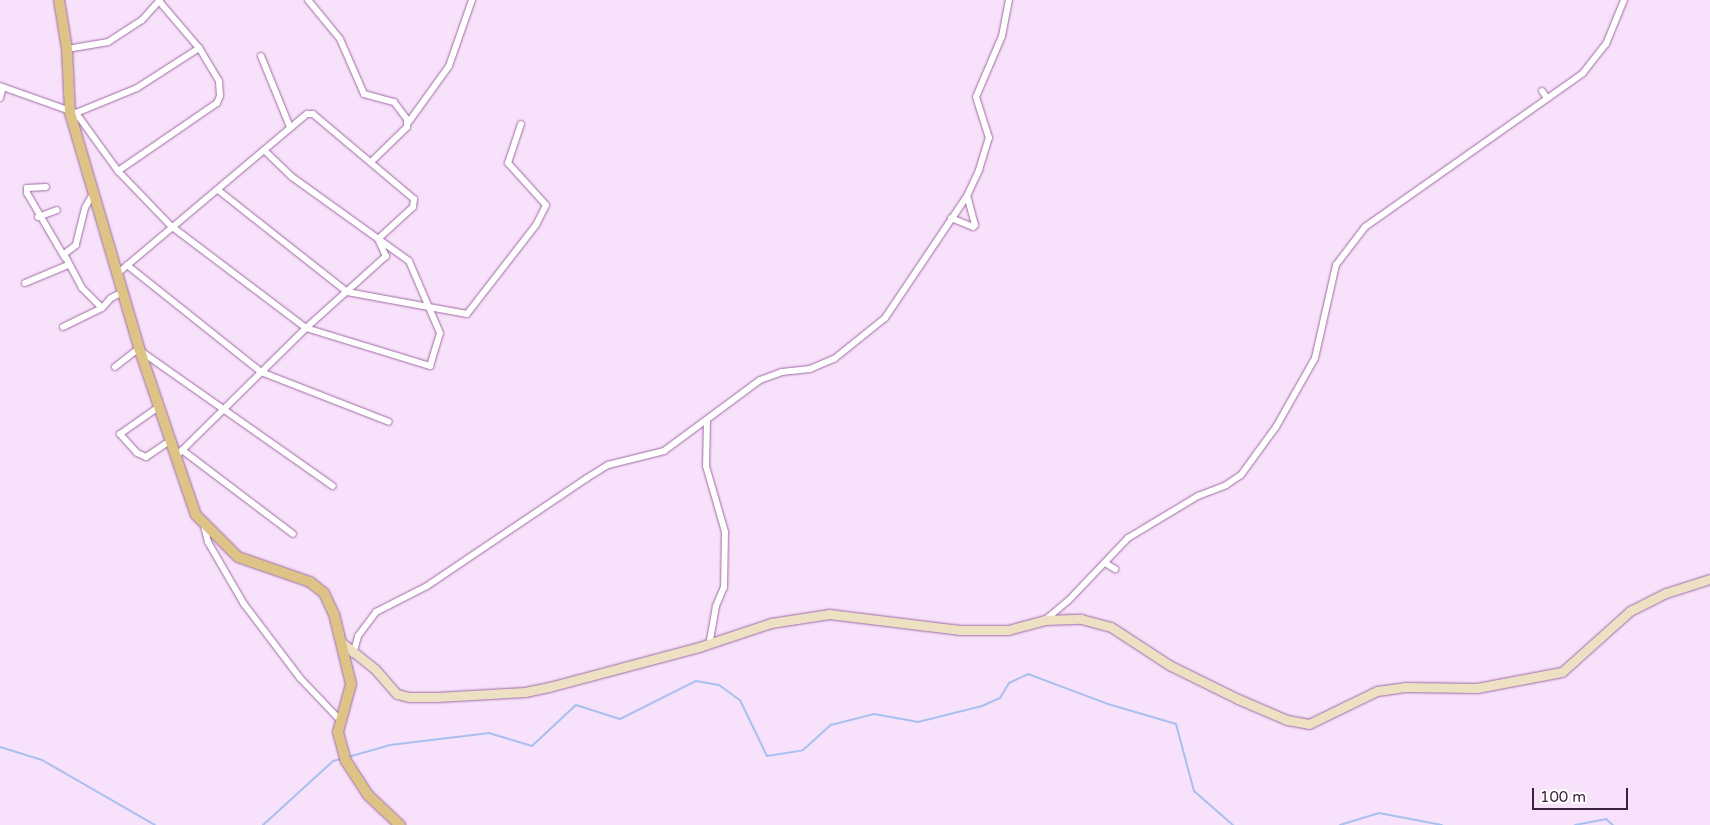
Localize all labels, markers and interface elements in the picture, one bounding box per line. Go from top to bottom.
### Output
scale bar [1535,778,1631,810]
text: 100 m [1540,788,1586,806]

